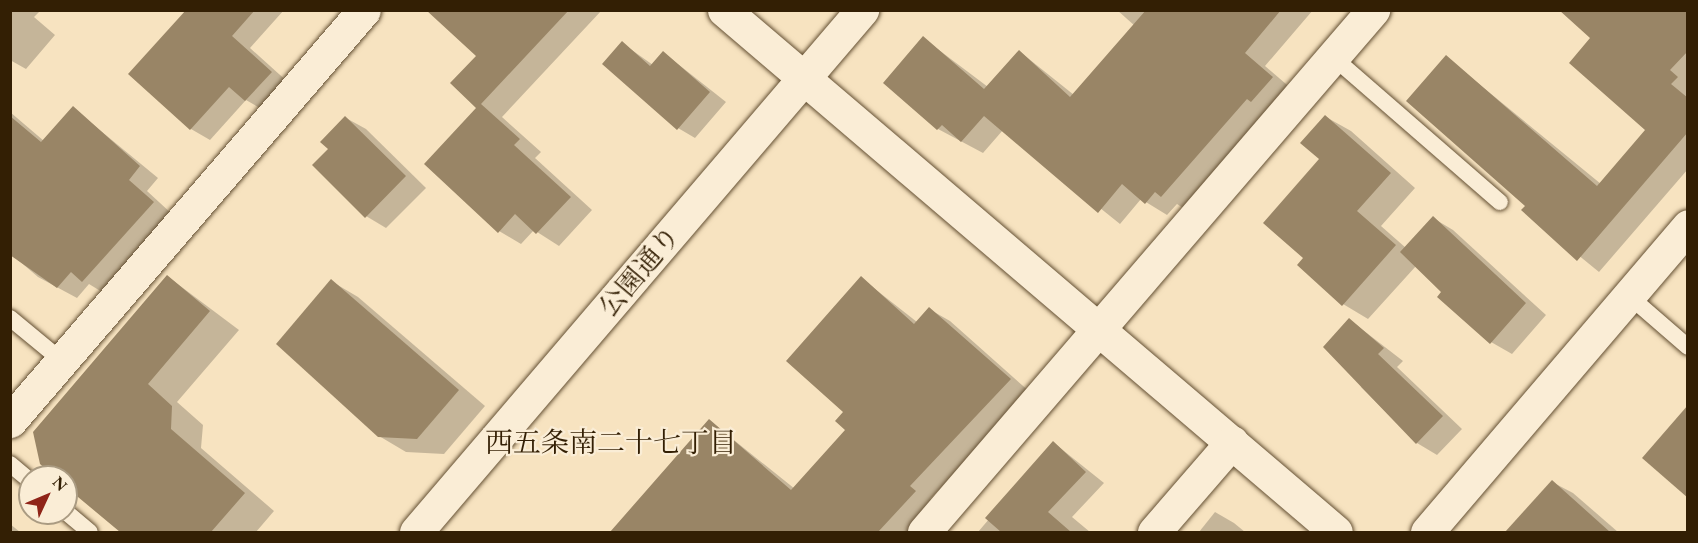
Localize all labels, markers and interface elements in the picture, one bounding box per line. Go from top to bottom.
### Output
street label: 公園通り [592,219,686,323]
district label: 西五条南二十七丁目 [485,425,737,459]
north arrow [18,465,78,525]
text: N [48,472,72,495]

